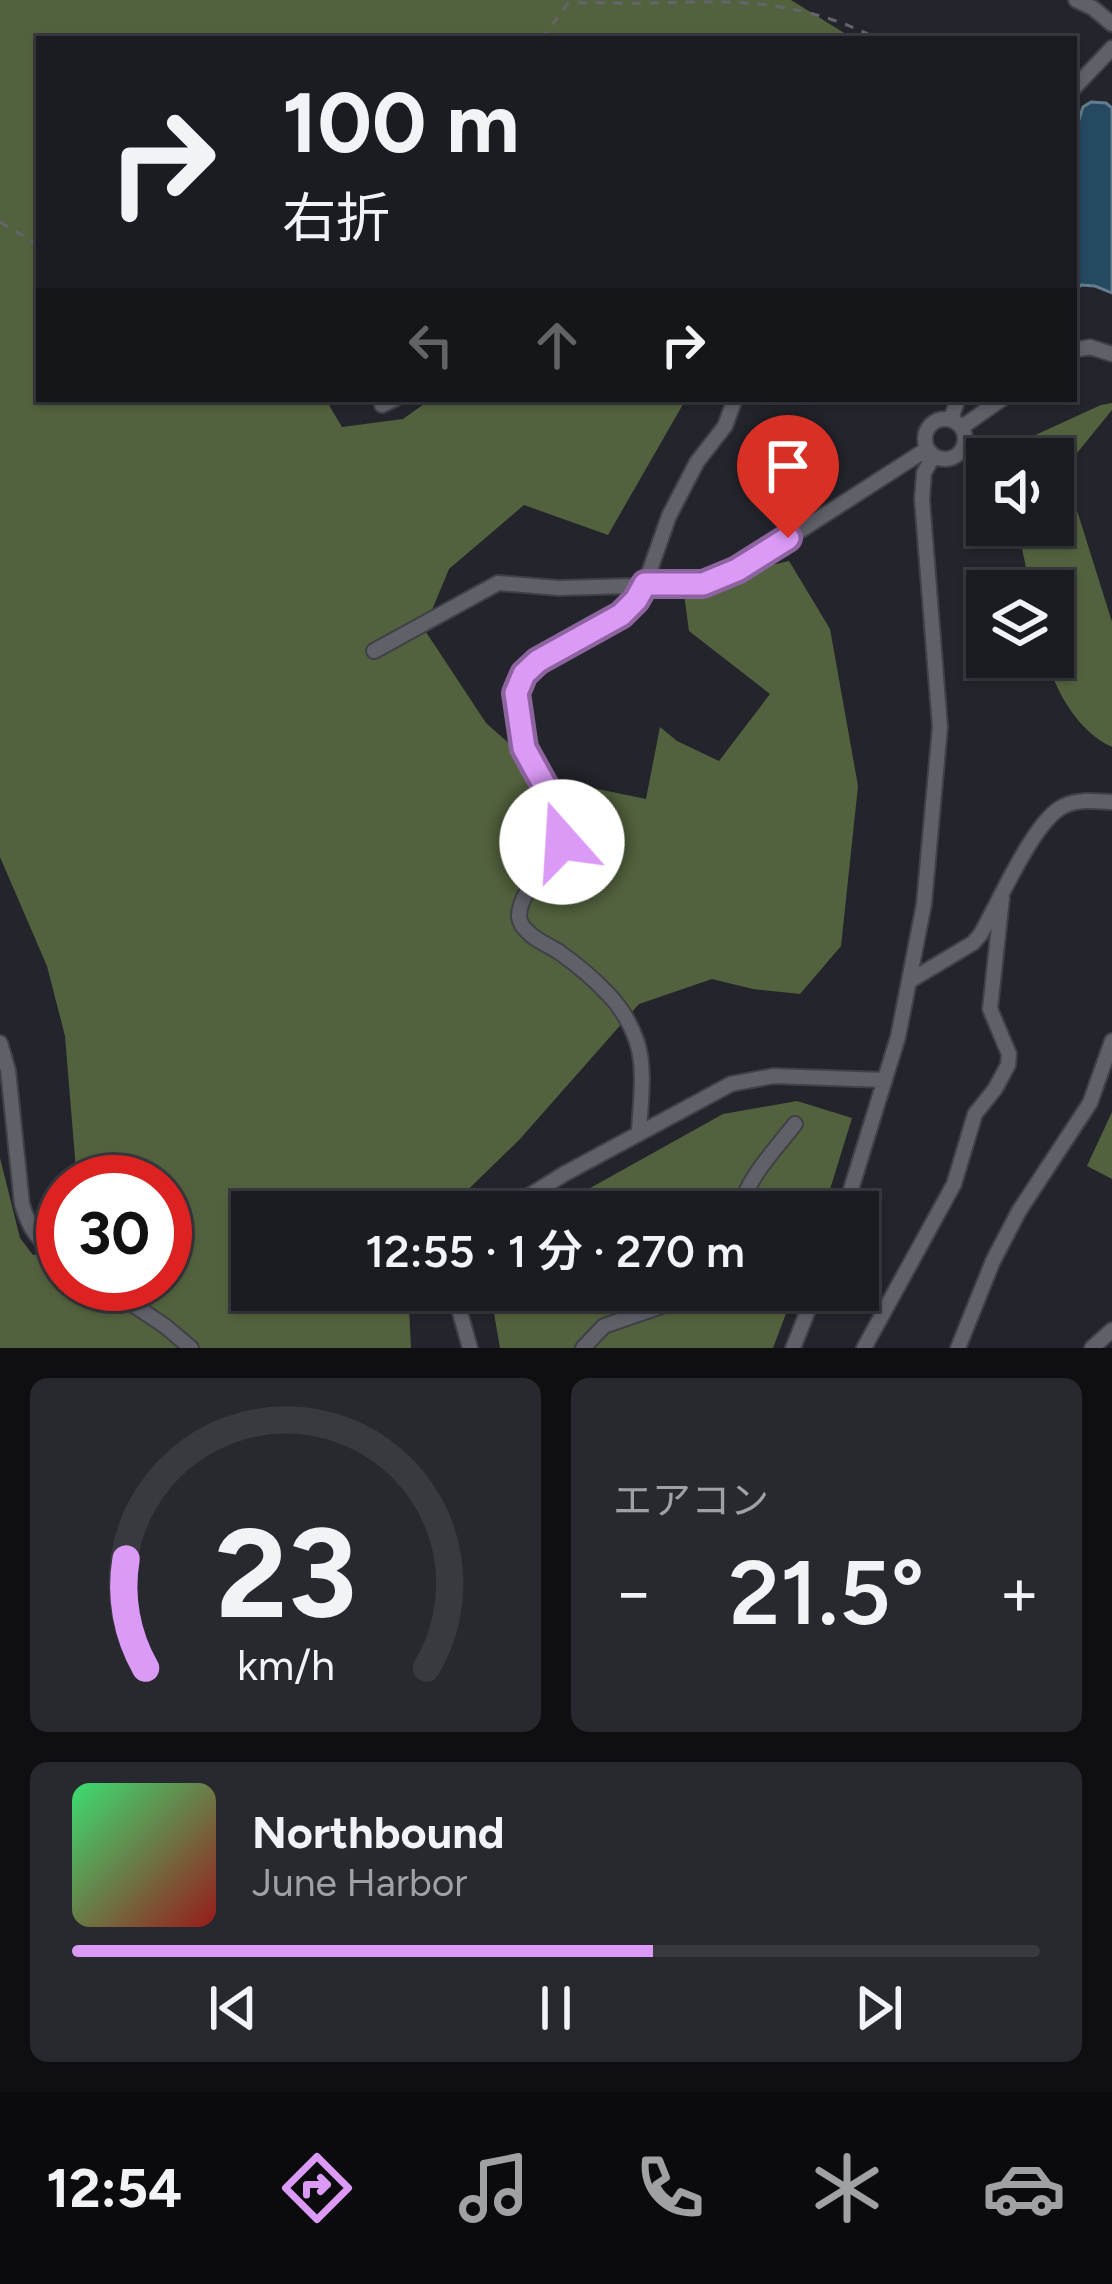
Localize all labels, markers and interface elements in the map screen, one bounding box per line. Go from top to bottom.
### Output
text: 100 m [282,72,520,173]
icon: right [84,84,240,240]
text: 右折 [282,186,390,251]
icon: left [398,312,464,378]
icon: ahead [524,312,590,378]
icon: right [650,312,716,378]
pin [737,415,839,538]
icon: arrive [755,433,821,499]
map controls [966,438,1074,678]
button: sound [966,438,1074,546]
button: layers [966,570,1074,678]
position arrow [499,779,625,905]
speed limit sign: 30 [36,1155,192,1311]
text: 12:55 · 1 分 · 270 m [365,1224,745,1278]
text: エアコン [613,1477,769,1524]
text: 23 [215,1498,356,1648]
text: 21.5° [729,1538,924,1647]
text: − [613,1552,654,1632]
text: + [999,1552,1040,1632]
text: km/h [237,1639,334,1691]
text: Northbound [252,1805,505,1859]
text: June Harbor [252,1859,468,1906]
icon: previous [200,1975,266,2041]
icon: pause [523,1975,589,2041]
icon: next [846,1975,912,2041]
icon: directions [275,2146,359,2230]
icon: music [452,2146,536,2230]
icon: phone [628,2146,712,2230]
icon: climate [805,2146,889,2230]
icon: car [982,2146,1066,2230]
text: 12:54 [46,2156,182,2221]

